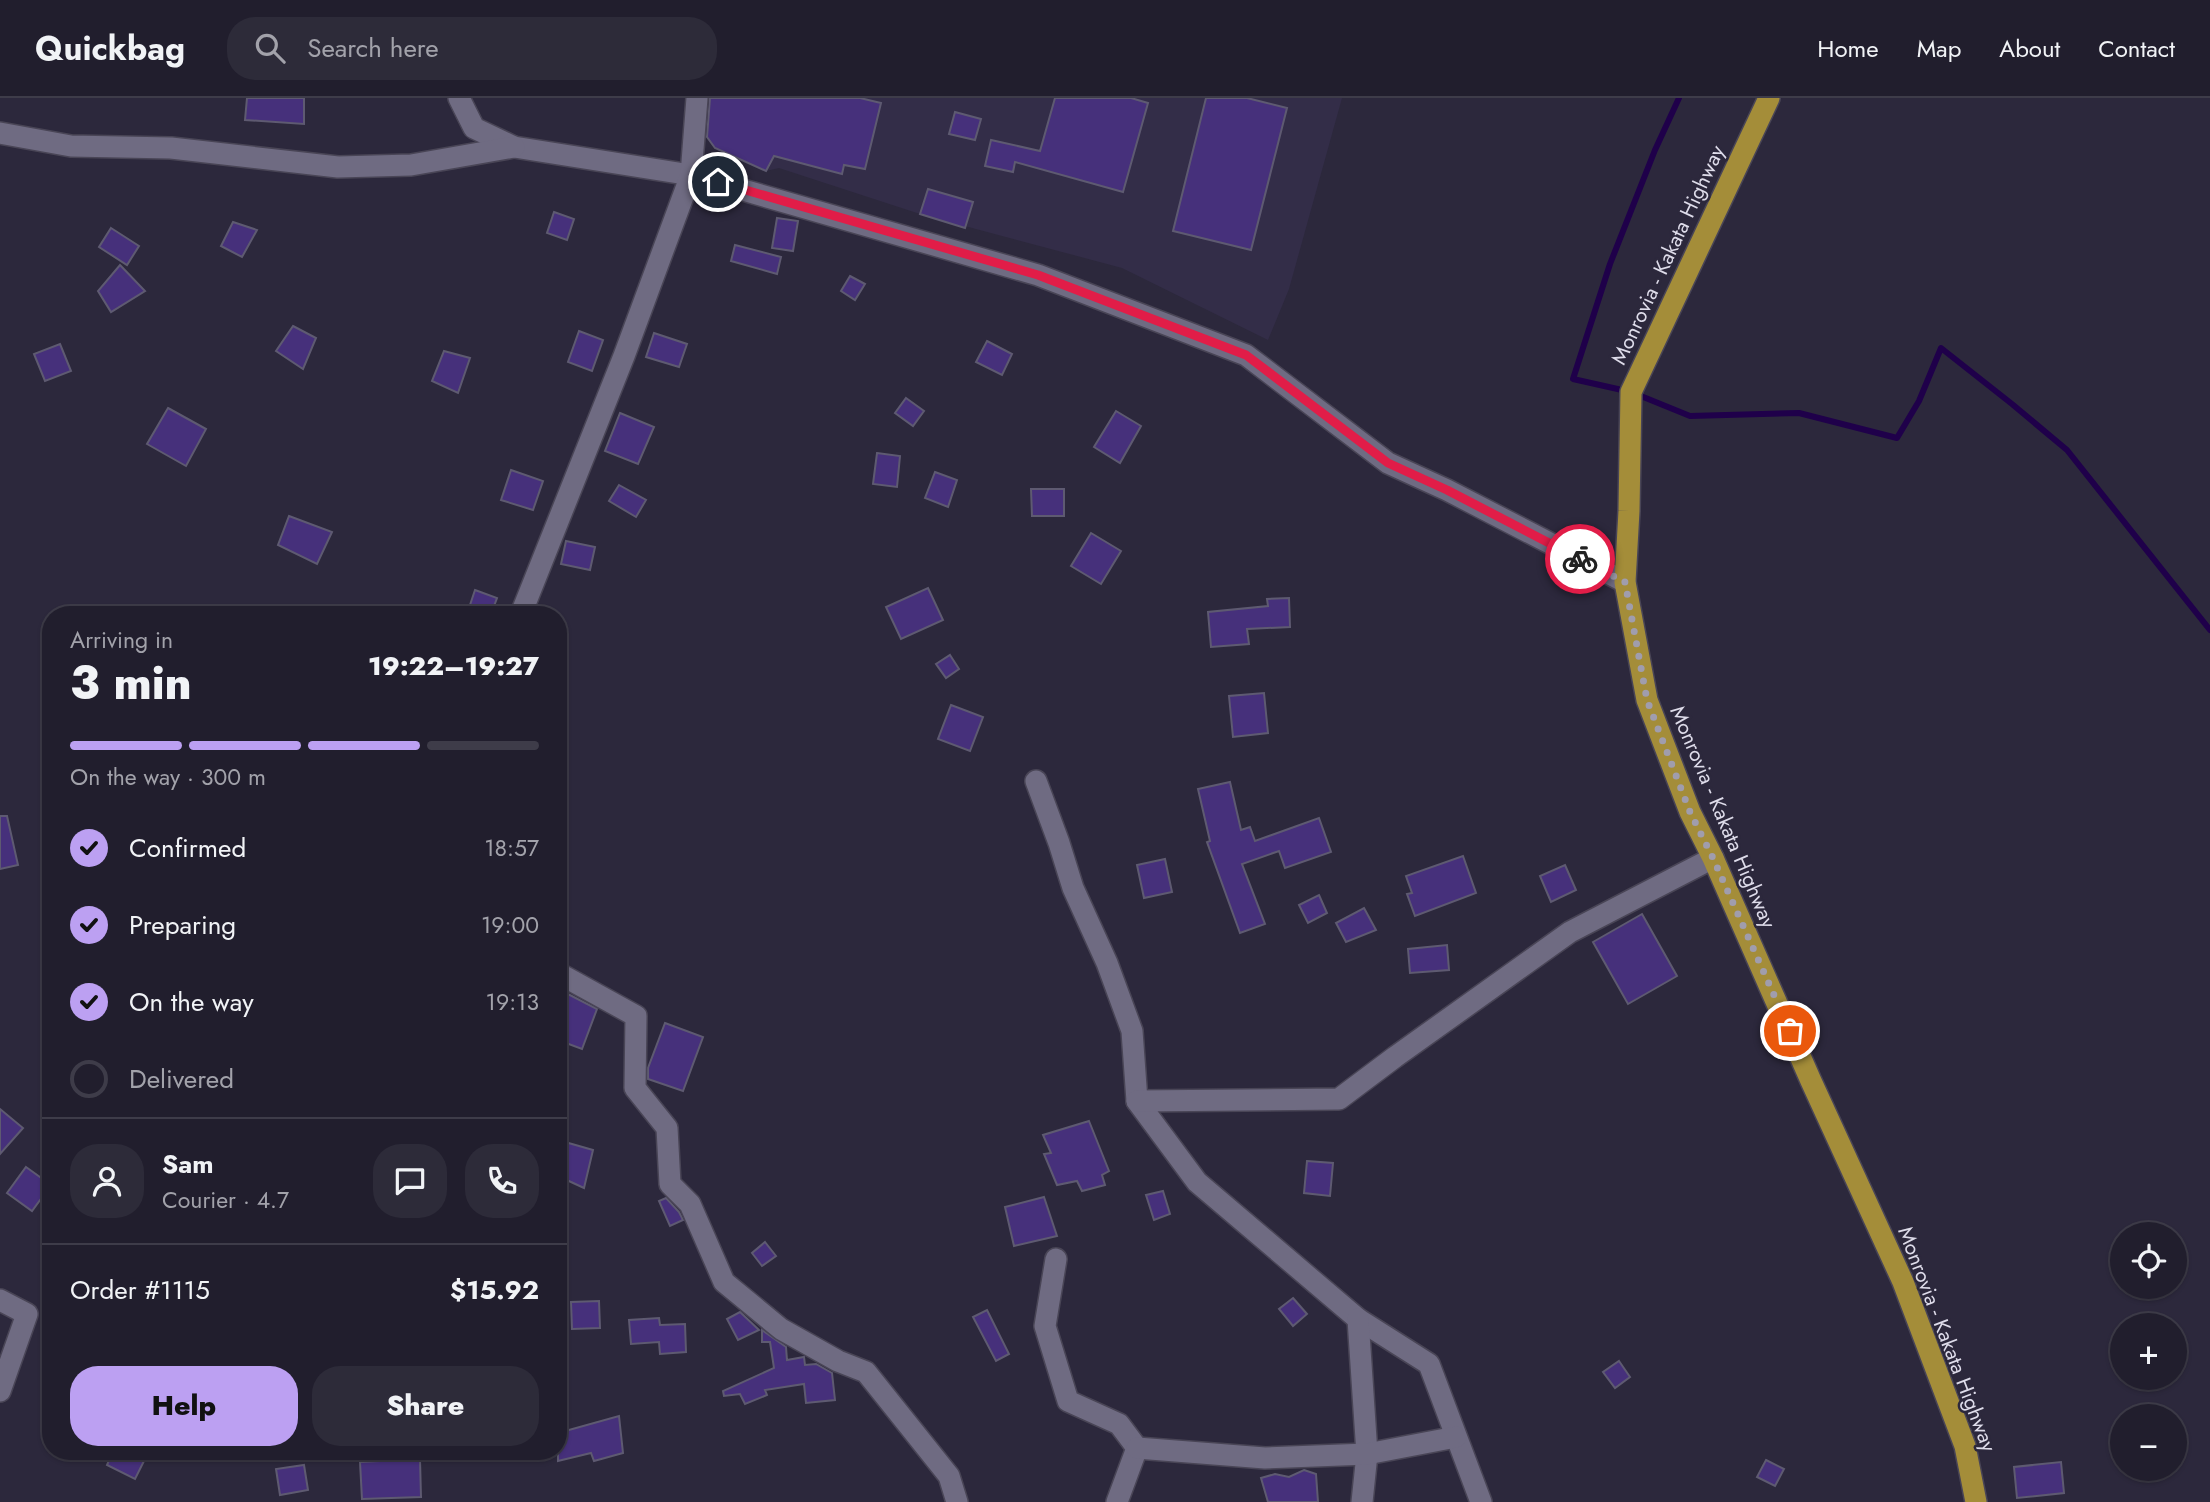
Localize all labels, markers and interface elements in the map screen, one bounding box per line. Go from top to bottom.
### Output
search box [227,17,717,80]
text: Quickbag [35,25,185,72]
icon: search [251,29,289,67]
text: Search here [307,29,439,67]
text: Home [1817,31,1879,66]
text: Map [1917,31,1961,66]
text: About [1999,31,2060,66]
text: Contact [2098,31,2175,66]
street label: Monrovia - Kakata Highway [1604,140,1732,370]
pin [688,152,748,212]
icon: home [699,163,737,201]
courier [1545,524,1615,594]
icon: bike [1561,540,1599,578]
text: Arriving in [70,623,173,657]
text: 19:22–19:27 [368,647,539,685]
text: 3 min [70,650,192,716]
street label: Monrovia - Kakata Highway [1663,701,1784,934]
text: On the way · 300 m [70,760,266,794]
icon: check [70,829,108,867]
text: Confirmed [129,829,246,867]
text: 18:57 [484,831,539,865]
icon: check [70,906,108,944]
text: Preparing [129,906,236,944]
text: 19:00 [481,908,539,942]
icon: check [70,983,108,1021]
text: On the way [129,983,254,1021]
text: 19:13 [486,985,539,1019]
pin [1760,1001,1820,1061]
icon: bag [1771,1012,1809,1050]
text: Delivered [129,1060,234,1098]
button: person [70,1144,144,1218]
button: chat [373,1144,447,1218]
button: phone [465,1144,539,1218]
text: Sam [162,1145,214,1183]
text: Courier · 4.7 [162,1183,289,1217]
street label: Monrovia - Kakata Highway [1890,1222,2004,1457]
map controls [2110,1222,2187,1481]
button: locate [2110,1222,2187,1299]
text: Order #1115 [70,1271,210,1309]
text: $15.92 [450,1271,539,1309]
button: + [2110,1313,2187,1390]
button: Help [70,1366,298,1446]
button: Share [312,1366,539,1446]
button: − [2110,1404,2187,1481]

